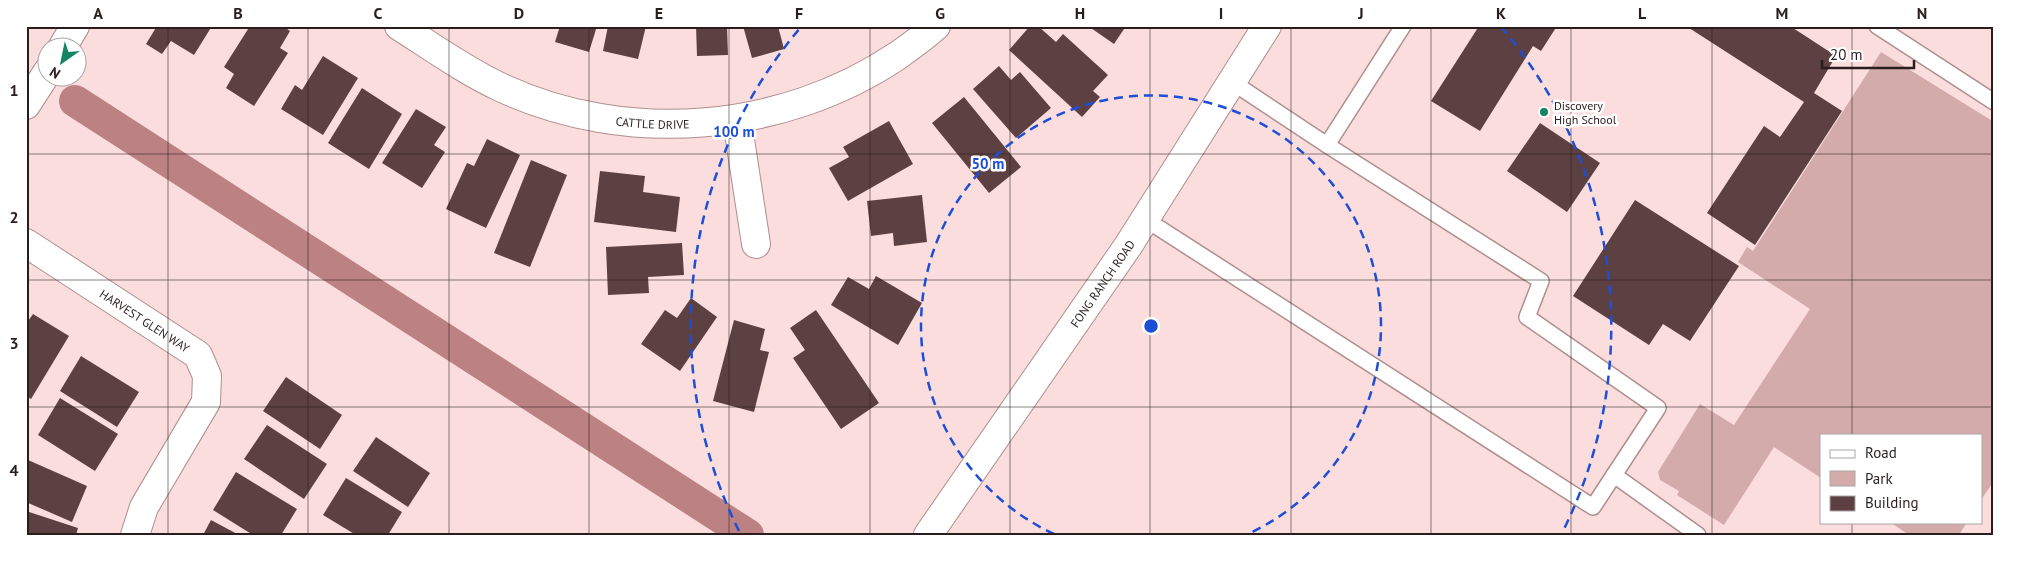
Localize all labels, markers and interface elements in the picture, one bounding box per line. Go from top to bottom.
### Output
text: A [93,3,103,23]
text: B [233,3,243,23]
text: C [374,3,383,23]
text: D [514,3,524,23]
text: E [655,3,663,23]
text: F [795,3,803,23]
text: G [935,3,945,23]
text: H [1075,3,1085,23]
text: I [1219,3,1223,23]
text: J [1357,3,1364,23]
text: K [1496,3,1506,23]
text: L [1638,3,1647,23]
text: M [1776,3,1788,23]
text: N [1917,3,1927,23]
north arrow [38,38,88,88]
scale bar [1822,38,1915,70]
text: 20 m [1830,45,1863,64]
text: N [46,63,64,83]
text: 1 [9,80,19,100]
place label: Discovery High School [1554,98,1617,127]
marker: Discovery High School [1538,106,1550,118]
street label: CATTLE DRIVE [615,113,690,131]
text: 100 m [713,122,755,141]
text: 50 m [972,154,1004,173]
text: 2 [9,207,19,227]
street label: FONG RANCH ROAD [1067,237,1138,330]
street label: HARVEST GLEN WAY [97,286,193,355]
centre of rings [1142,317,1160,335]
text: 3 [9,333,19,353]
legend [1820,434,1982,524]
text: Road [1865,443,1897,462]
text: 4 [9,460,19,480]
text: Park [1865,469,1893,488]
text: Building [1865,493,1919,512]

